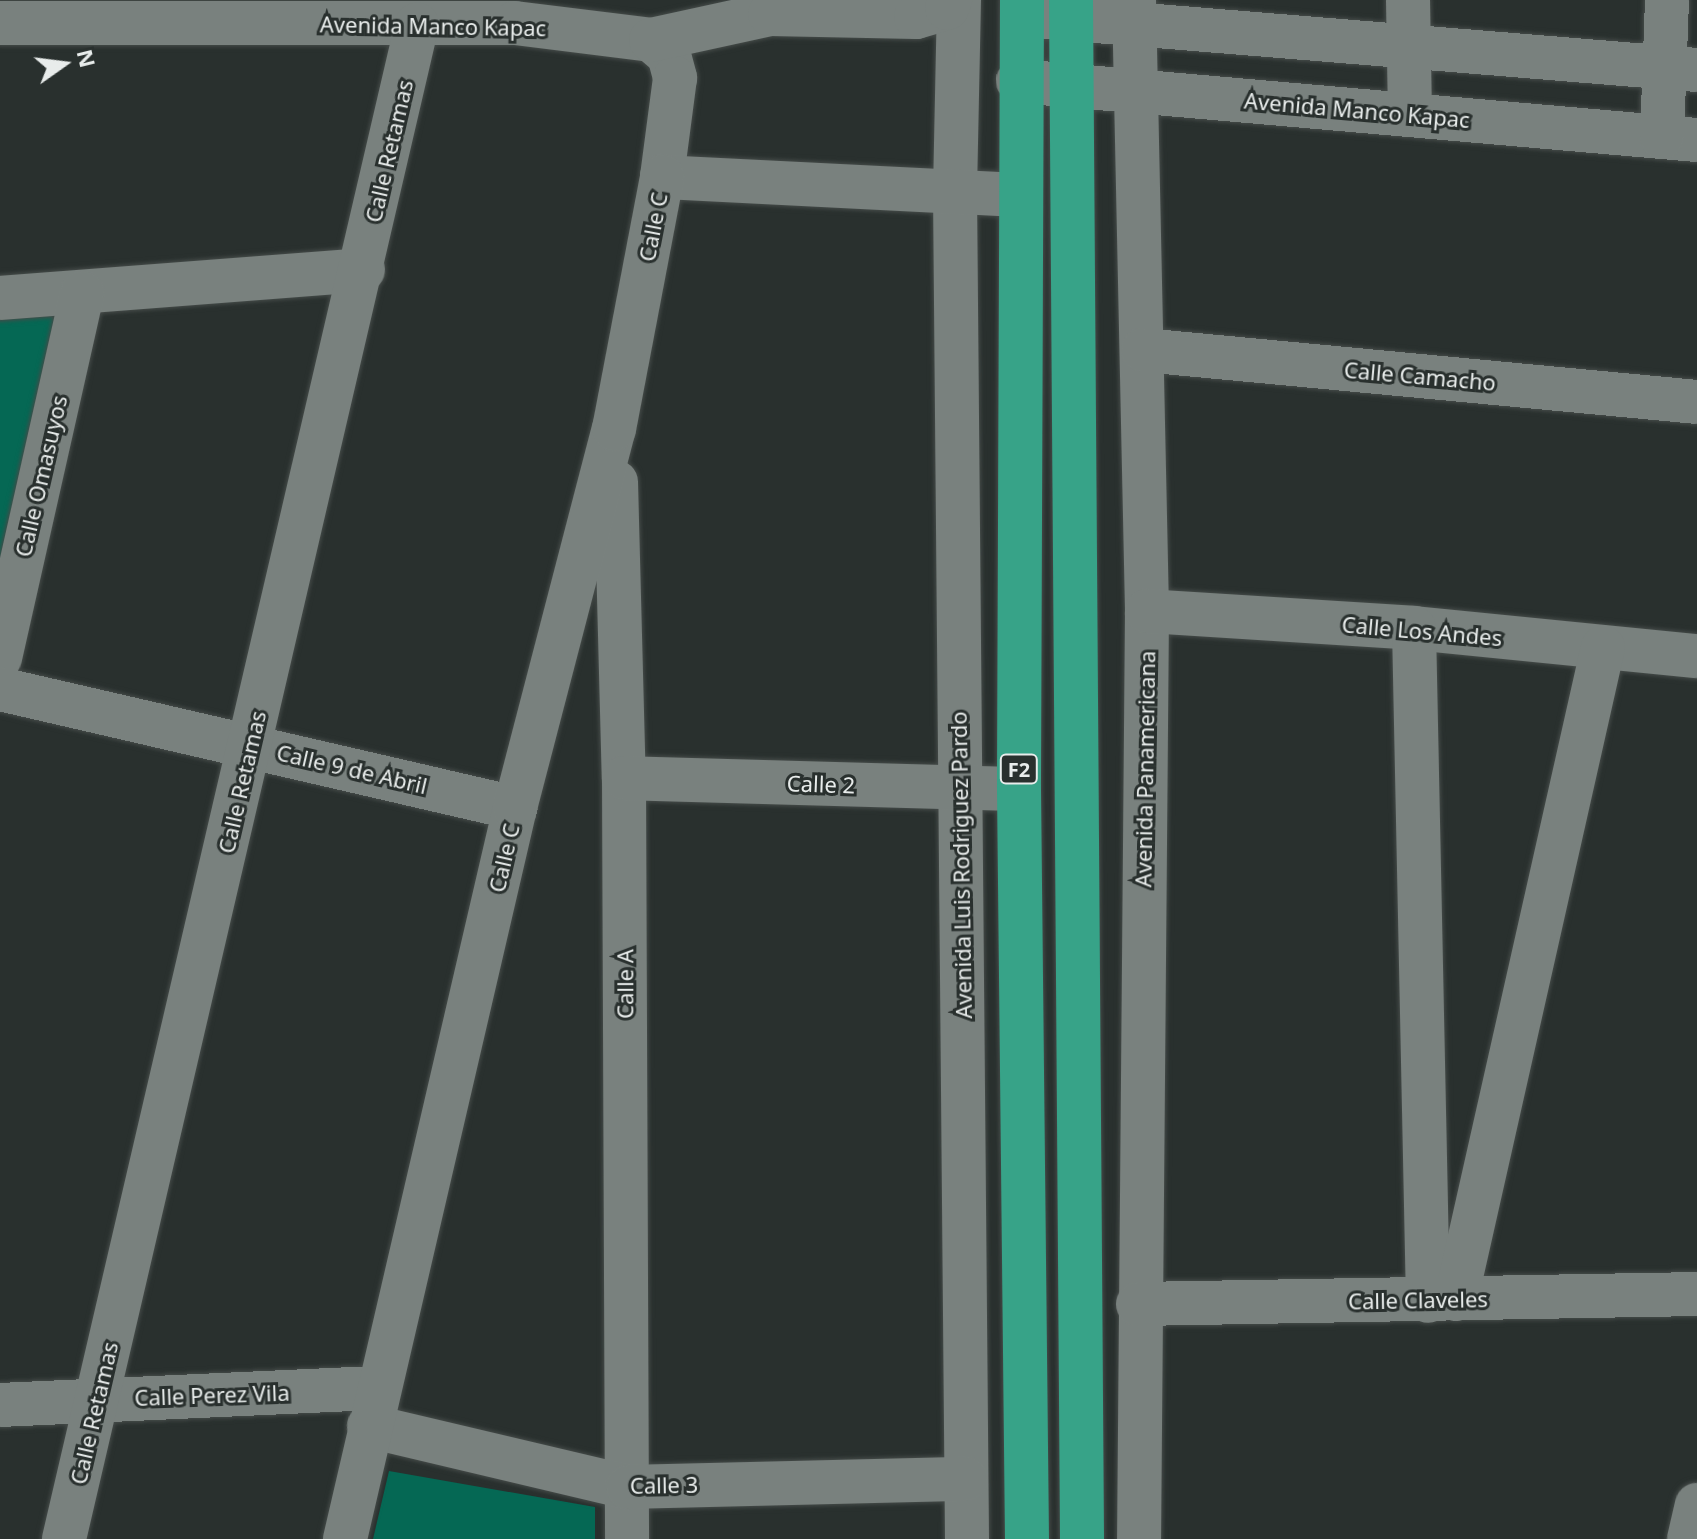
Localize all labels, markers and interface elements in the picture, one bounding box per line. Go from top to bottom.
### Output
street label: Avenida Manco Kapac [320,11,546,41]
north arrow [24,24,104,104]
text: N [71,46,104,70]
street label: Calle Retamas [360,77,418,225]
street label: Avenida Manco Kapac [1243,87,1471,133]
street label: Calle C [633,190,673,264]
street label: Calle Camacho [1343,356,1497,396]
street label: Calle Omasuyos [10,393,72,559]
street label: Calle Los Andes [1341,611,1503,651]
street label: Avenida Panamericana [1130,650,1160,888]
street label: Calle Retamas [213,708,271,856]
street label: Avenida Luis Rodriguez Pardo [945,711,977,1019]
street label: Calle 9 de Abril [274,739,430,799]
road number: F2 [999,753,1039,785]
street label: Calle 2 [786,770,856,798]
street label: Calle C [483,821,525,895]
street label: Calle A [612,949,638,1019]
street label: Calle Claveles [1348,1286,1488,1314]
street label: Calle Retamas [65,1339,123,1487]
street label: Calle Perez Vila [134,1379,290,1411]
street label: Calle 3 [630,1471,698,1499]

